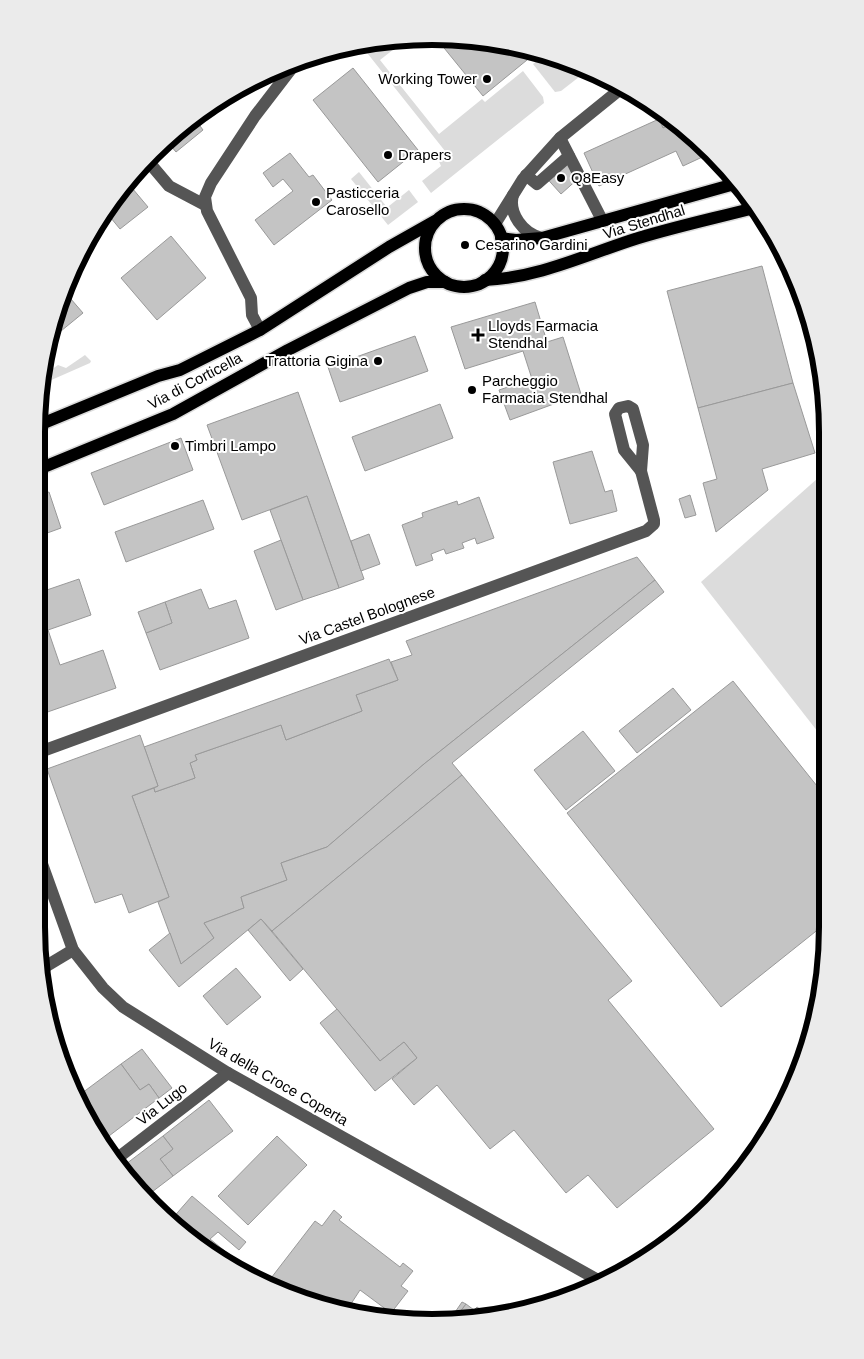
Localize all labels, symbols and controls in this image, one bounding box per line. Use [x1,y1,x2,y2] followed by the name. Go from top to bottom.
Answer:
[378,70,477,87] place label: Working Tower
[481,73,493,85] marker: Working Tower
[398,146,451,163] place label: Drapers
[382,149,394,161] marker: Drapers
[571,169,625,186] place label: Q8Easy
[555,172,567,184] marker: Q8Easy
[326,184,400,218] place label: Pasticceria Carosello
[310,196,322,208] marker: Pasticceria Carosello
[601,201,687,242] street label: Via Stendhal
[475,236,588,253] place label: Cesarino Gardini
[459,239,471,251] marker: Cesarino Gardini
[488,317,599,351] place label: Lloyds Farmacia Stendhal
[472,329,484,341] marker: Lloyds Farmacia Stendhal
[145,348,245,412] street label: Via di Corticella
[265,352,369,369] place label: Trattoria Gigina
[372,355,384,367] marker: Trattoria Gigina
[482,372,608,406] place label: Parcheggio Farmacia Stendhal
[466,384,478,396] marker: Parcheggio Farmacia Stendhal
[185,437,276,454] place label: Timbri Lampo
[169,440,181,452] marker: Timbri Lampo
[297,583,437,648] street label: Via Castel Bolognese
[205,1034,352,1129] street label: Via della Croce Coperta
[133,1079,190,1128] street label: Via Lugo

